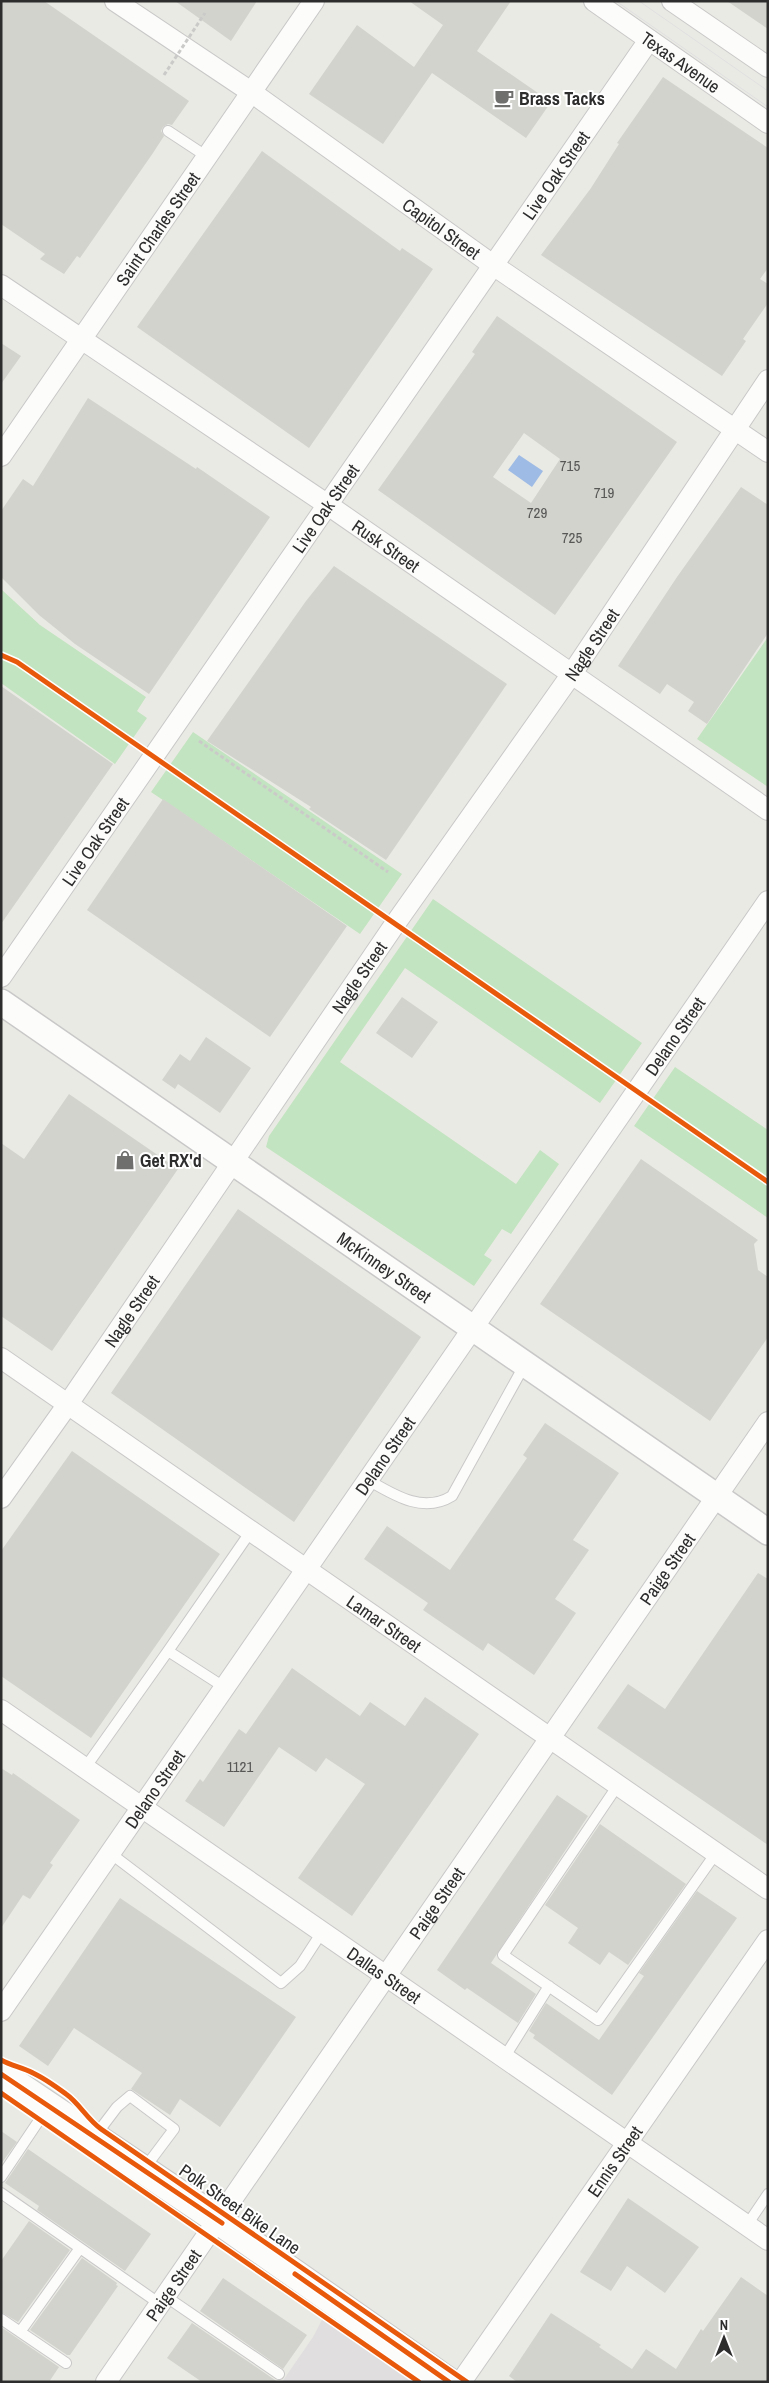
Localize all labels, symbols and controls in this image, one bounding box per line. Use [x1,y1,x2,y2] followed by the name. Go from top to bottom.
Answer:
[636,25,726,98] street label: Texas Avenue
[519,86,605,111] place label: Brass Tacks
[493,87,515,109] cafe icon: Brass Tacks
[516,126,595,224] street label: Live Oak Street
[109,167,205,291] street label: Saint Charles Street
[398,192,486,265] street label: Capitol Street
[560,455,580,476] house number: 715
[286,459,365,558] street label: Live Oak Street
[594,482,614,503] house number: 719
[527,502,547,523] house number: 729
[347,513,425,578] street label: Rusk Street
[562,527,582,548] house number: 725
[558,603,625,685] street label: Nagle Street
[55,792,134,891] street label: Live Oak Street
[325,936,392,1018] street label: Nagle Street
[639,992,711,1080] street label: Delano Street
[140,1148,202,1173] place label: Get RX'd
[114,1149,136,1171] shop icon: Get RX'd
[332,1226,436,1308] street label: McKinney Street
[98,1270,165,1352] street label: Nagle Street
[349,1411,421,1500] street label: Delano Street
[633,1528,700,1610] street label: Paige Street
[342,1589,426,1658] street label: Lamar Street
[119,1745,190,1833] street label: Delano Street
[227,1756,253,1777] house number: 1121
[403,1862,470,1944] street label: Paige Street
[342,1941,426,2009] street label: Dallas Street
[581,2121,648,2202] street label: Ennis Street
[174,2158,306,2260] street label: Polk Street Bike Lane
[139,2244,207,2326] street label: Paige Street
[699,2313,749,2363] north arrow
[720,2316,728,2334] text: N

